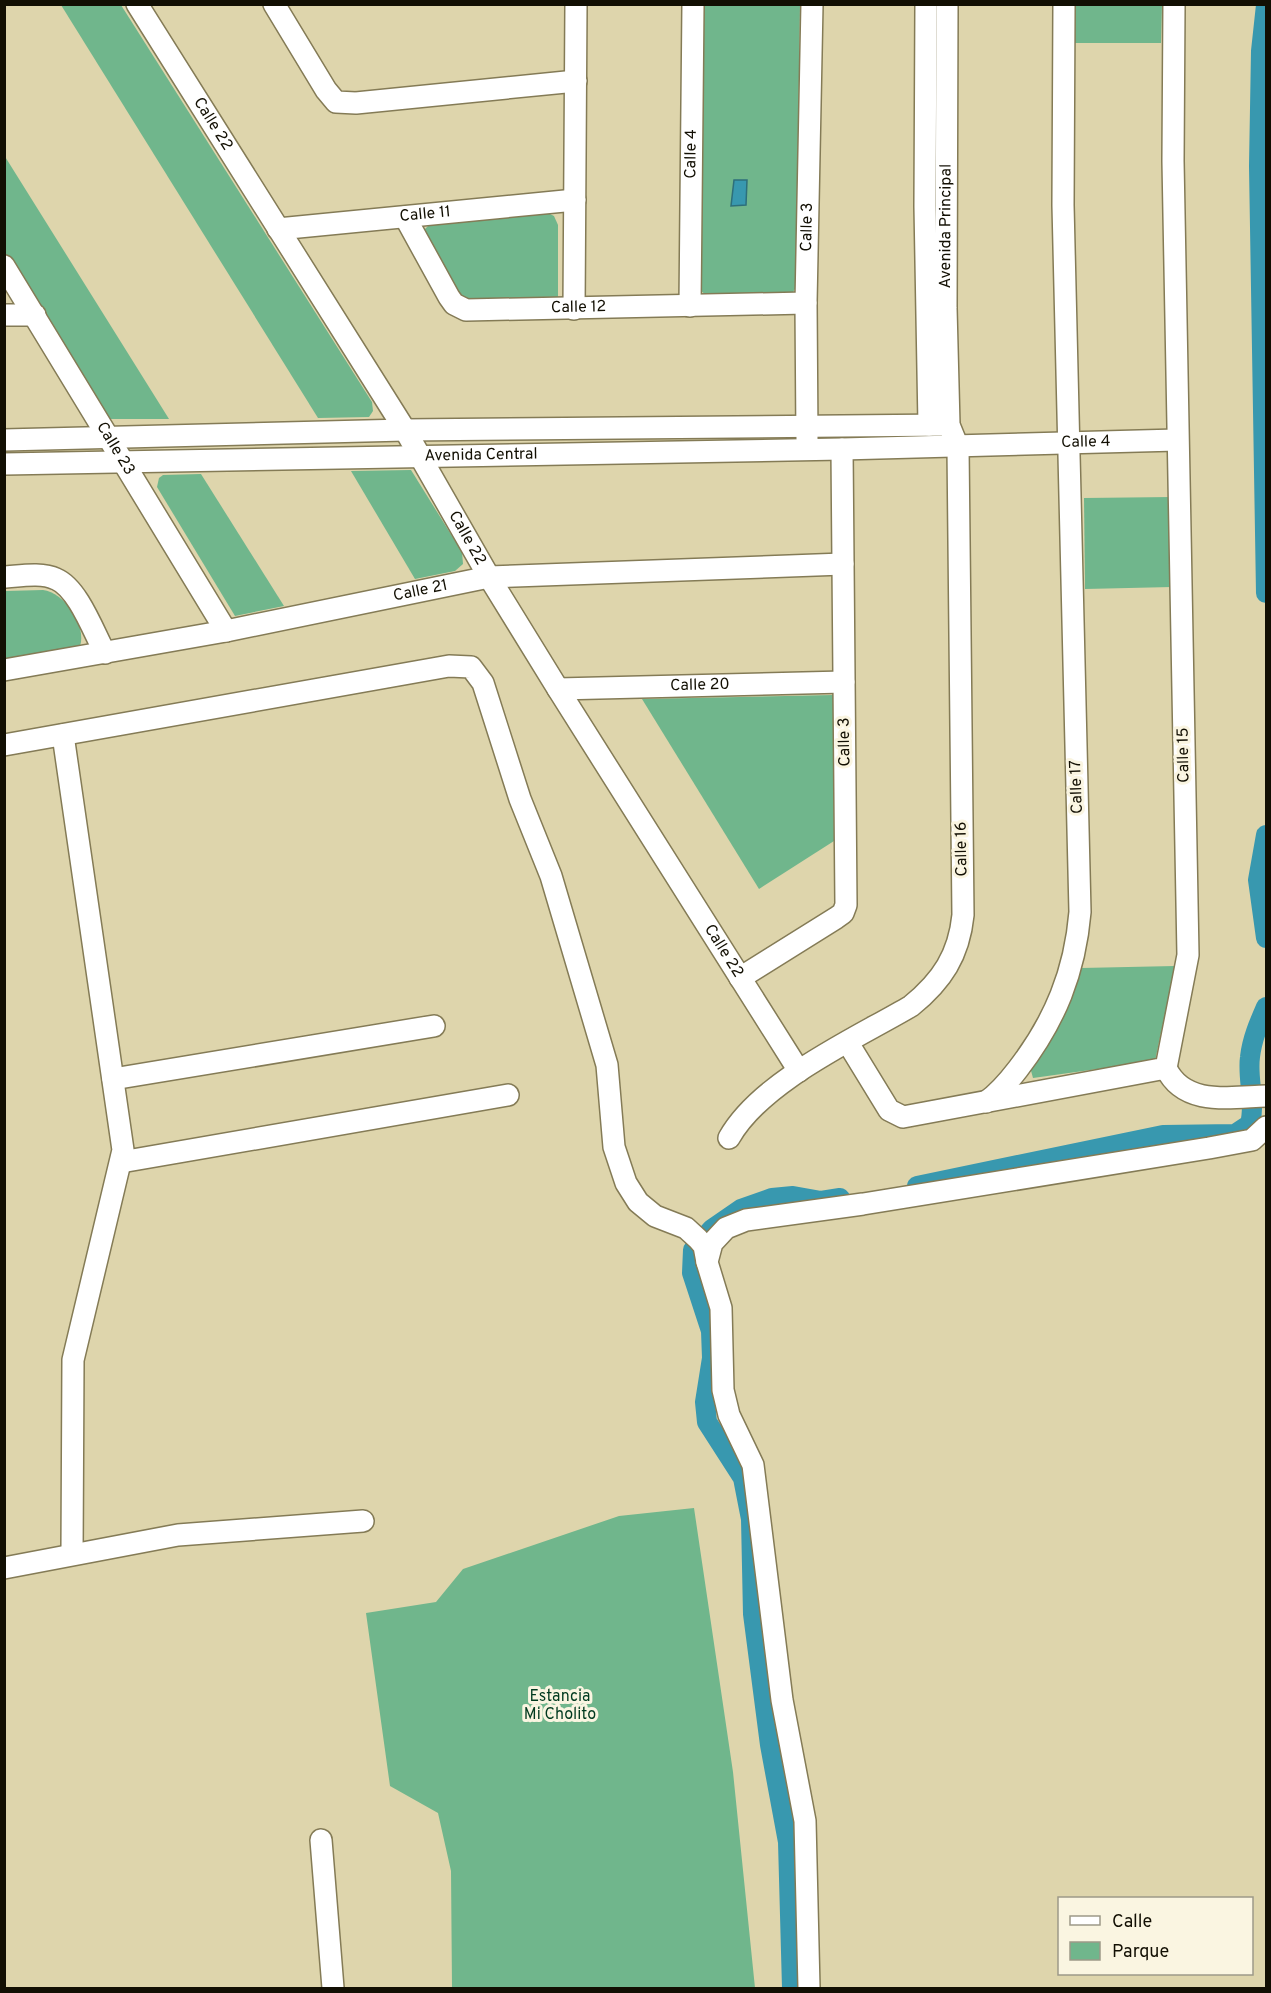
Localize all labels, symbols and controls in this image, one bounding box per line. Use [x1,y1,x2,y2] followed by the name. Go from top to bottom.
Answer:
[188,94,237,155] street label: Calle 22
[681,129,702,179] street label: Calle 4
[936,164,956,289] street label: Avenida Principal
[399,202,452,227] street label: Calle 11
[797,202,818,252] street label: Calle 3
[551,297,607,318] street label: Calle 12
[91,418,139,479] street label: Calle 23
[1061,432,1111,453] street label: Calle 4
[424,444,538,466] street label: Avenida Central
[444,508,490,569] street label: Calle 22
[391,576,450,606] street label: Calle 21
[670,675,730,696] street label: Calle 20
[835,717,855,767] street label: Calle 3
[1174,727,1194,783] street label: Calle 15
[1066,760,1088,814] street label: Calle 17
[952,821,972,877] street label: Calle 16
[699,921,748,981] street label: Calle 22
[524,1687,596,1725] park label: Estancia Mi Cholito
[1058,1897,1253,1975] legend
[1112,1911,1152,1934] text: Calle
[1112,1941,1169,1964] text: Parque

